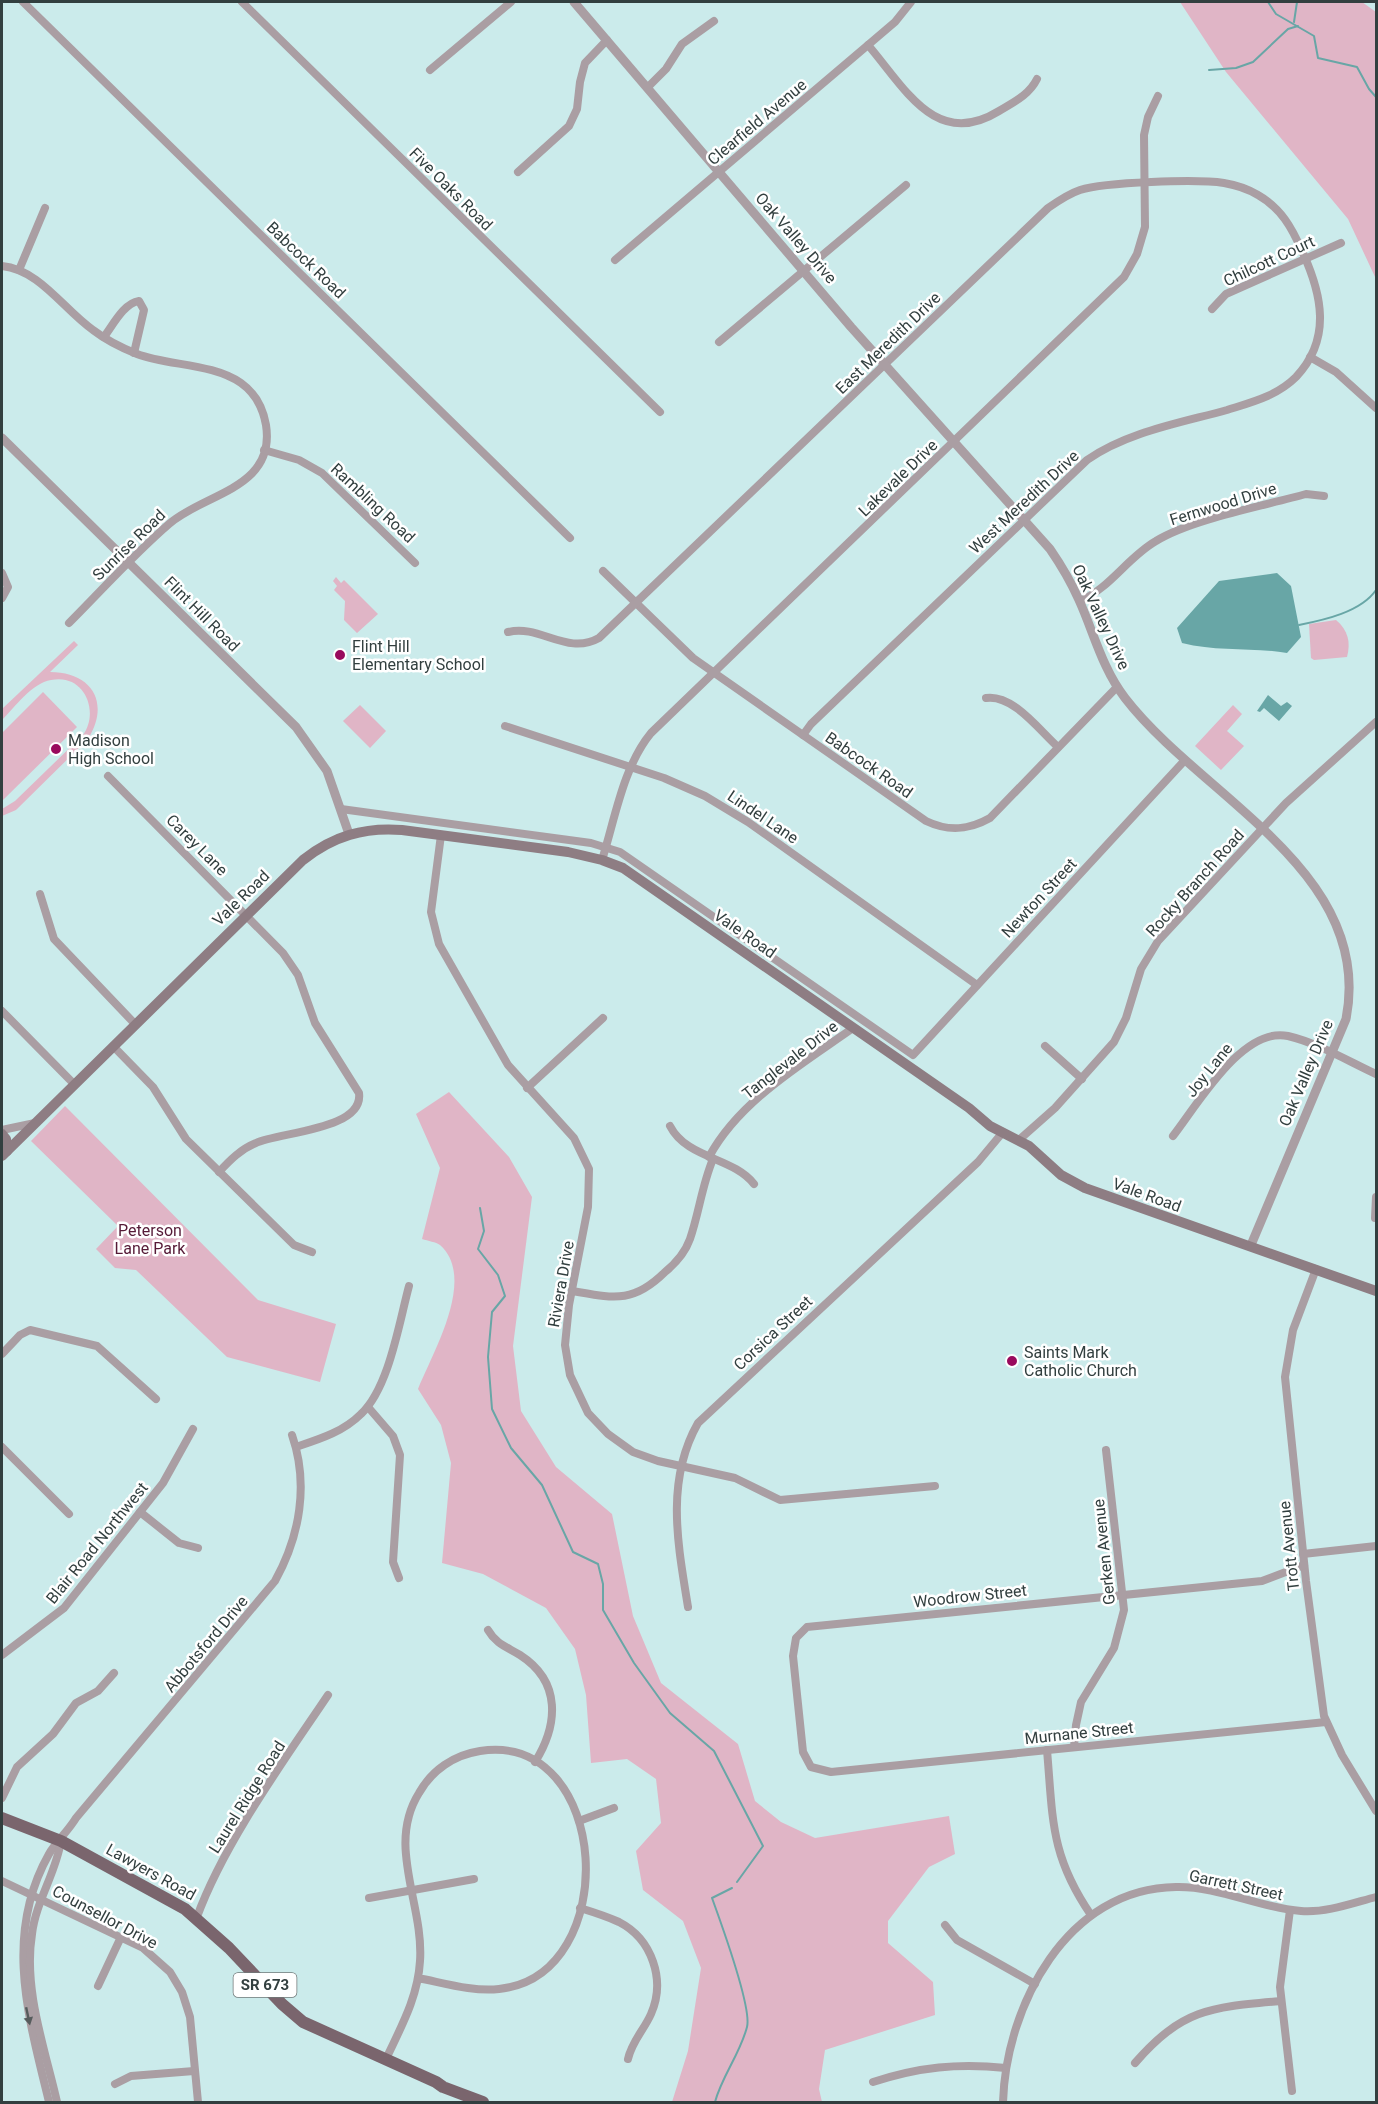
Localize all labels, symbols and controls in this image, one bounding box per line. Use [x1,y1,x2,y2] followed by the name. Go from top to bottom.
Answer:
[704,75,810,169] street label: Clearfield Avenue
[406,144,496,234] street label: Five Oaks Road
[751,189,841,287] street label: Oak Valley Drive
[263,218,349,302] street label: Babcock Road
[1220,232,1318,290] street label: Chilcott Court
[832,288,944,398] street label: East Meredith Drive
[855,436,941,520] street label: Lakevale Drive
[965,446,1083,558] street label: West Meredith Drive
[327,459,419,547] street label: Rambling Road
[1167,479,1279,529] street label: Fernwood Drive
[89,506,169,584] street label: Sunrise Road
[1068,561,1134,673] street label: Oak Valley Drive
[160,572,244,656] street label: Flint Hill Road
[352,637,485,674] place label: Flint Hill Elementary School
[333,648,347,662] marker: Flint Hill Elementary School
[822,728,916,802] street label: Babcock Road
[68,731,154,768] place label: Madison High School
[49,742,63,756] marker: Madison High School
[724,786,802,848] street label: Lindel Lane
[162,810,232,880] street label: Carey Lane
[1142,826,1248,940] street label: Rocky Branch Road
[998,855,1080,941] street label: Newton Street
[209,866,273,930] street label: Vale Road
[710,906,780,962] street label: Vale Road
[738,1017,842,1103] street label: Tanglevale Drive
[1275,1017,1337,1129] street label: Oak Valley Drive
[1181,1039,1237,1101] street label: Joy Lane
[1110,1174,1184,1216] street label: Vale Road
[115,1221,186,1258] park label: Peterson Lane Park
[544,1239,578,1329] street label: Riviera Drive
[730,1292,816,1374] street label: Corsica Street
[1024,1343,1137,1380] place label: Saints Mark Catholic Church
[1005,1354,1019,1368] marker: Saints Mark Catholic Church
[42,1478,152,1608] street label: Blair Road Northwest
[1089,1498,1119,1606] street label: Gerken Avenue
[1275,1500,1303,1592] street label: Trott Avenue
[912,1581,1028,1611] street label: Woodrow Street
[160,1592,252,1696] street label: Abbotsford Drive
[1024,1718,1134,1748] street label: Murnane Street
[205,1737,289,1857] street label: Laurel Ridge Road
[103,1840,199,1904] street label: Lawyers Road
[1187,1866,1285,1904] street label: Garrett Street
[49,1881,161,1953] street label: Counsellor Drive
[234,1973,296,1997] road number: SR 673
[24,2006,34,2025] one-way arrow

